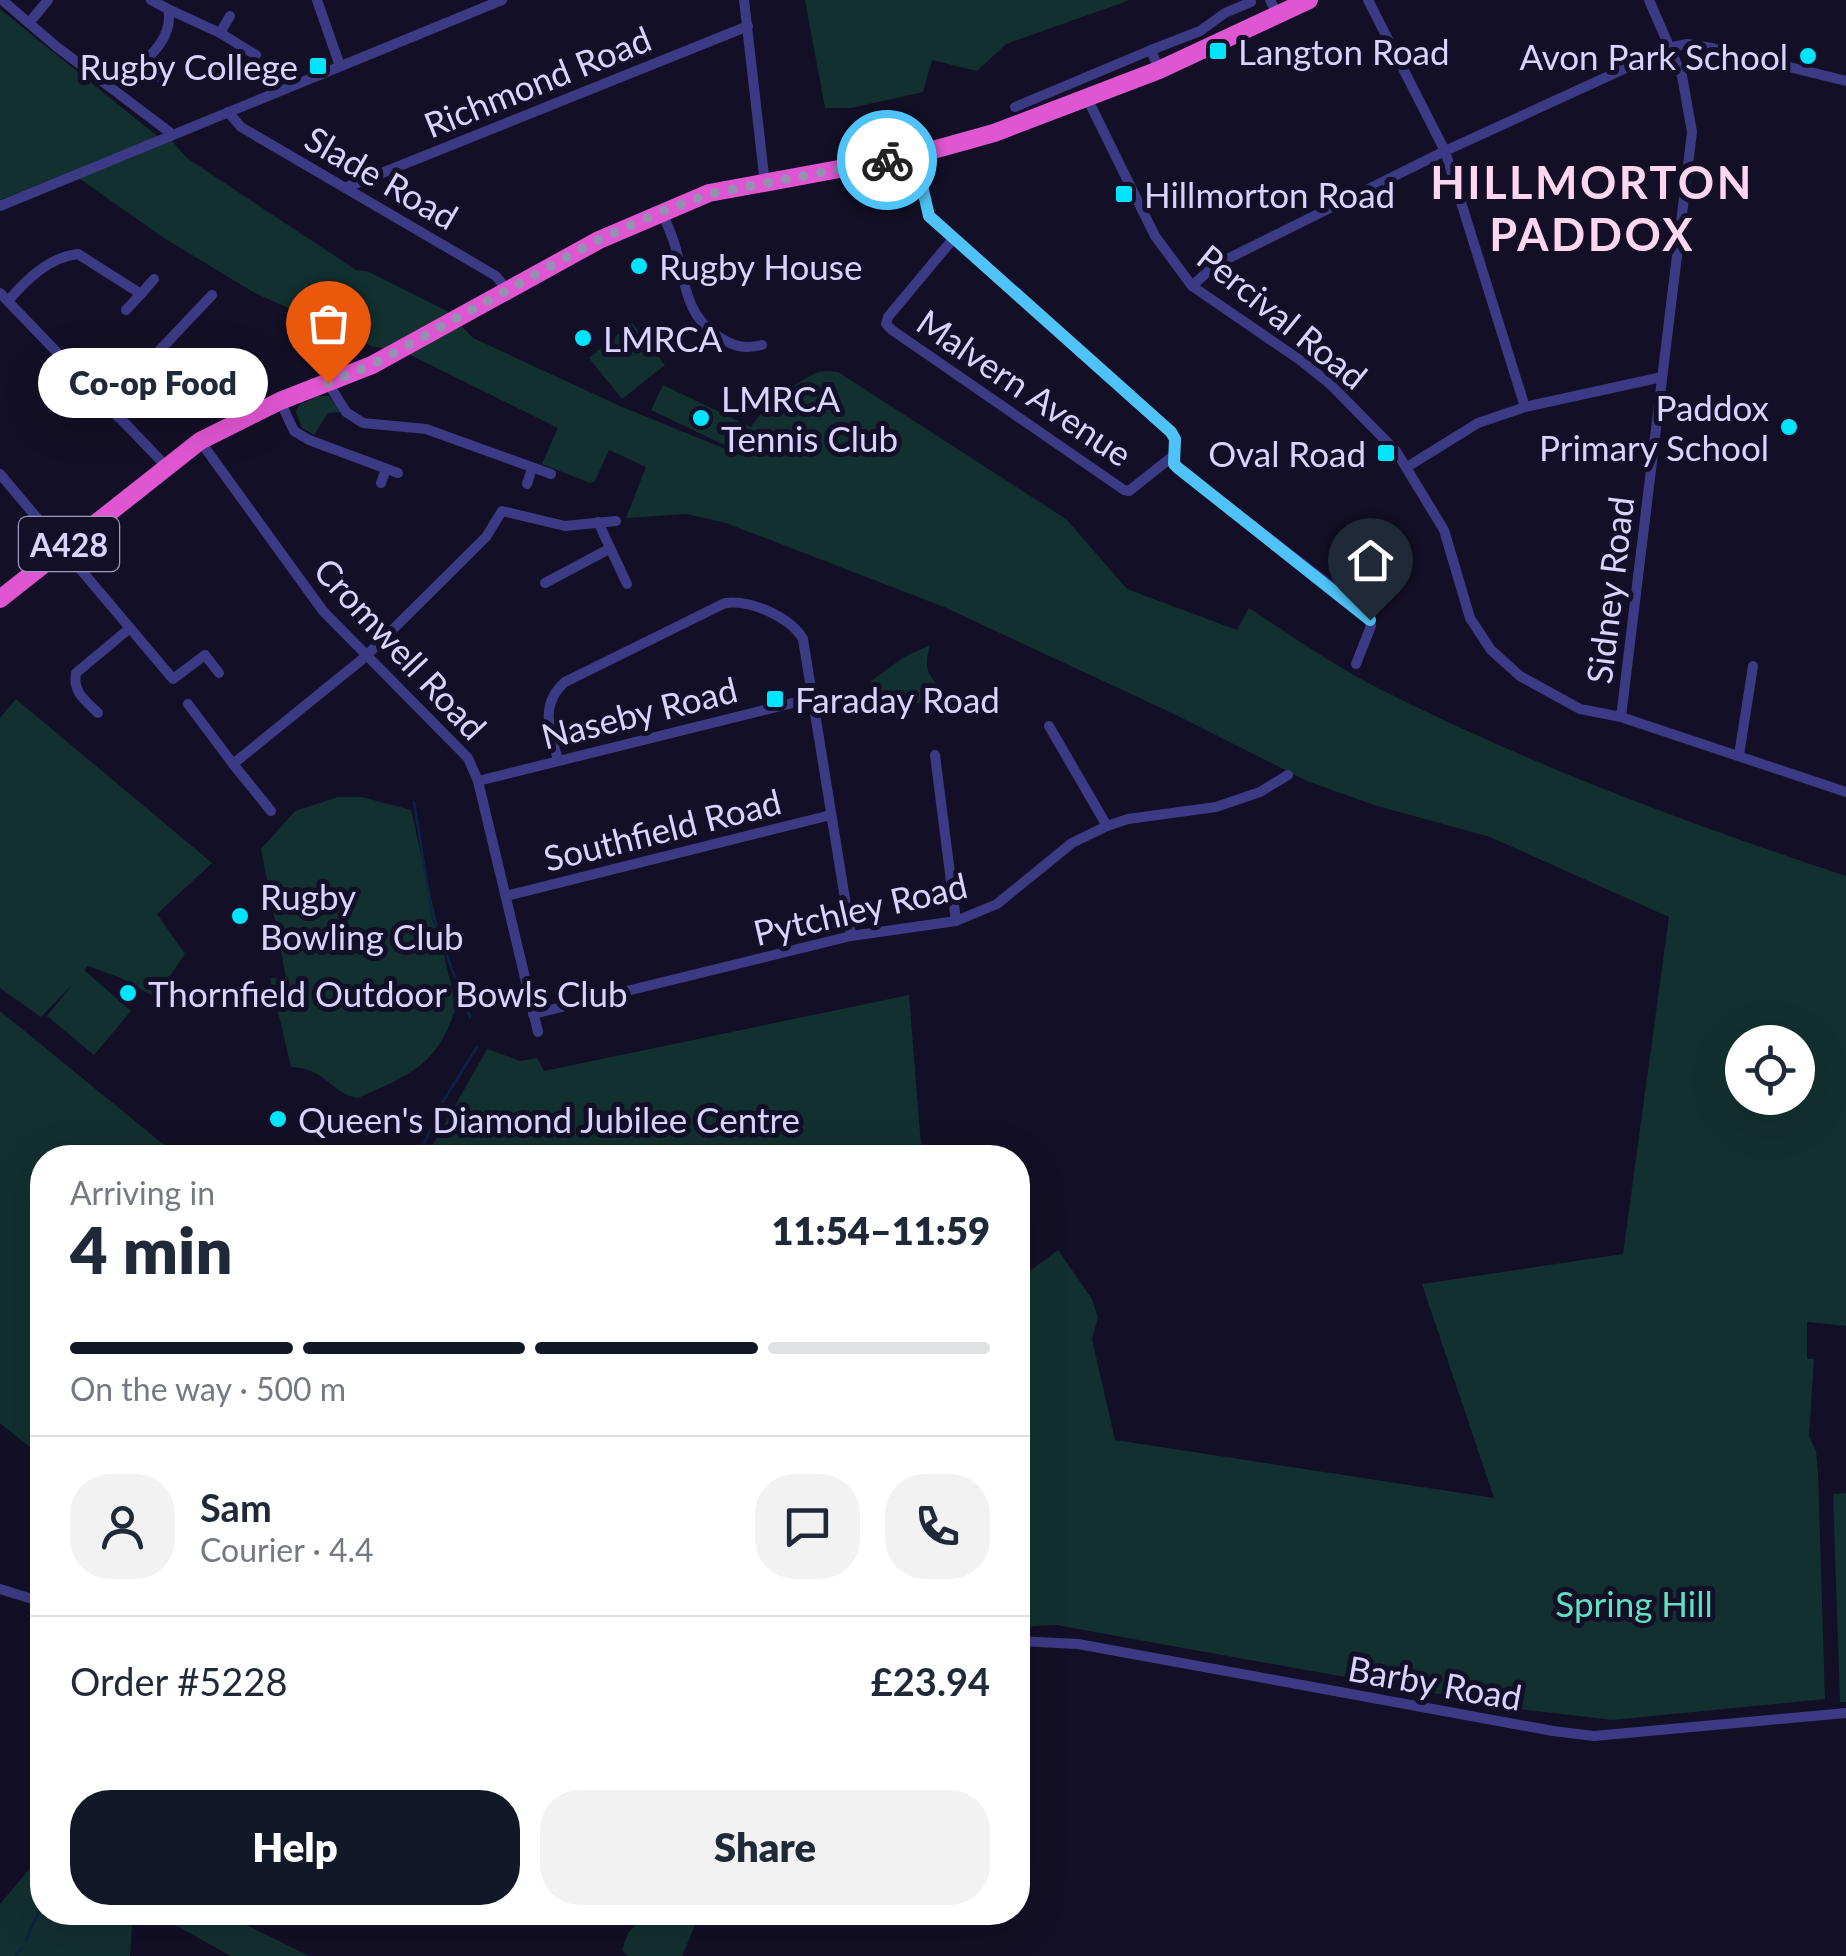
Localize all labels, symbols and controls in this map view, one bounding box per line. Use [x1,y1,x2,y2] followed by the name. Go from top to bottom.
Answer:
[418,16,656,146] street label: Richmond Road
[1238,30,1450,72] place label: Langton Road
[1519,35,1788,77] place label: Avon Park School
[1207,40,1229,62] marker: Langton Road
[80,45,298,87] place label: Rugby College
[1797,45,1819,67] marker: Avon Park School
[307,55,329,77] marker: Rugby College
[837,110,937,210] courier
[298,117,466,237] street label: Slade Road
[860,133,915,188] icon: bike
[1430,155,1754,261] district label: HILLMORTON PADDOX
[1144,173,1395,215] place label: Hillmorton Road
[1113,183,1135,205] marker: Hillmorton Road
[1190,235,1376,397] street label: Percival Road
[659,245,862,287] place label: Rugby House
[628,255,650,277] marker: Rugby House
[286,281,371,384] pin
[301,296,356,351] icon: bag
[910,300,1140,474] street label: Malvern Avenue
[603,317,723,359] place label: LMRCA
[572,327,594,349] marker: LMRCA
[38,348,268,418] callout: Co-op Food
[69,363,237,402] text: Co-op Food
[721,377,898,459] place label: LMRCA Tennis Club
[1539,386,1770,468] place label: Paddox Primary School
[690,407,712,429] marker: LMRCA Tennis Club
[1778,416,1800,438] marker: Paddox Primary School
[1208,432,1366,474] place label: Oval Road
[1375,442,1397,464] marker: Oval Road
[1577,494,1641,686] street label: Sidney Road
[19,517,119,571] road number: A428
[1328,518,1413,621] pin
[1343,533,1398,588] icon: home
[306,549,496,747] street label: Cromwell Road
[537,667,741,757] street label: Naseby Road
[795,678,1000,720] place label: Faraday Road
[764,688,786,710] marker: Faraday Road
[539,779,785,879] street label: Southfield Road
[749,863,971,953] street label: Pytchley Road
[260,875,464,957] place label: Rugby Bowling Club
[229,905,251,927] marker: Rugby Bowling Club
[148,972,628,1014] place label: Thornfield Outdoor Bowls Club
[117,982,139,1004] marker: Thornfield Outdoor Bowls Club
[1725,1025,1815,1115] map controls
[1725,1025,1815,1115] button: locate
[298,1098,800,1140] place label: Queen's Diamond Jubilee Centre
[267,1108,289,1130] marker: Queen's Diamond Jubilee Centre
[70,1173,215,1212] text: Arriving in
[771,1207,990,1253] text: 11:54–11:59
[70,1210,232,1288] text: 4 min
[70,1369,346,1408] text: On the way · 500 m
[70,1474,175,1579] button: person
[755,1474,860,1579] button: chat
[885,1474,990,1579] button: phone
[200,1484,272,1530] text: Sam
[200,1530,374,1569] text: Courier · 4.4
[1555,1582,1713,1624] park label: Spring Hill
[1345,1646,1525,1718] street label: Barby Road
[70,1658,287,1704] text: Order #5228
[871,1658,990,1704] text: £23.94
[70,1790,520,1905] button: Help
[540,1790,990,1905] button: Share

